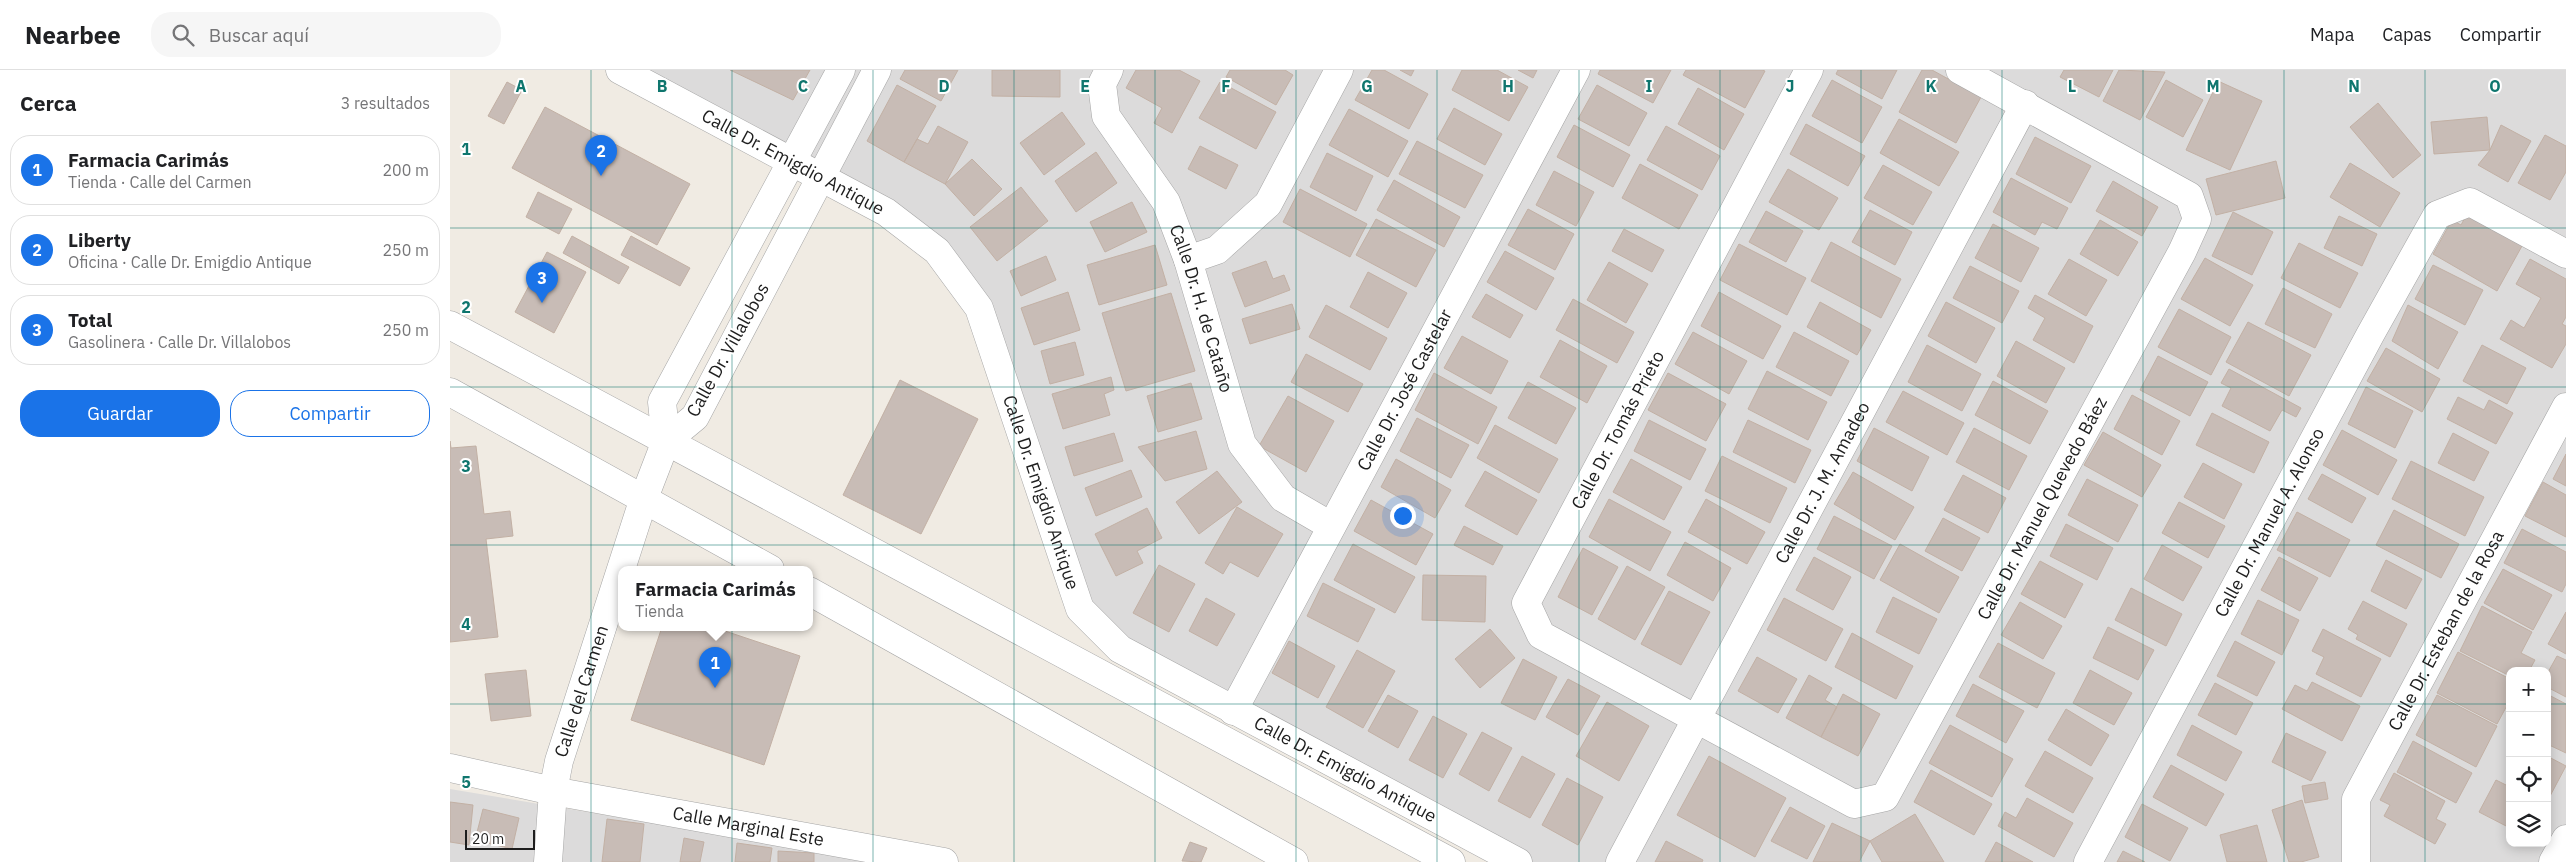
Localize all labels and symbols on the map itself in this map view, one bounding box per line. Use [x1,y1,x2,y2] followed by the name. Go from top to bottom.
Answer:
[516,76,527,96] text: A
[657,76,668,96] text: B
[798,76,808,96] text: C
[938,76,950,96] text: D
[1080,76,1090,96] text: E
[1221,76,1231,96] text: F
[1361,76,1373,96] text: G
[1502,76,1514,96] text: H
[1646,76,1653,96] text: I
[1786,76,1794,96] text: J
[1925,76,1937,96] text: K
[2068,76,2076,96] text: L
[2206,76,2220,96] text: M
[2348,76,2360,96] text: N
[2489,76,2501,96] text: O
[698,104,888,220] street label: Calle Dr. Emigdio Antique
[585,135,617,176] pin: 2
[461,139,471,159] text: 1
[1165,221,1238,395] street label: Calle Dr. H. de Cataño
[526,262,558,303] pin: 3
[681,279,774,421] street label: Calle Dr. Villalobos
[461,297,471,317] text: 2
[1352,305,1457,475] street label: Calle Dr. José Castelar
[1566,346,1669,513] street label: Calle Dr. Tomás Prieto
[998,392,1085,593] street label: Calle Dr. Emigdio Antique
[1972,393,2112,624] street label: Calle Dr. Manuel Quevedo Báez
[1770,398,1875,567] street label: Calle Dr. J. M. Amadeo
[2209,424,2329,621] street label: Calle Dr. Manuel A. Alonso
[461,456,471,476] text: 3
[1390,503,1416,529] your location
[2383,526,2509,735] street label: Calle Dr. Esteban de la Rosa
[461,614,471,634] text: 4
[549,622,613,760] street label: Calle del Carmen
[699,647,731,688] pin: 1
[1250,711,1441,827] street label: Calle Dr. Emigdio Antique
[461,772,471,792] text: 5
[671,801,826,851] street label: Calle Marginal Este
[465,827,535,850] scale bar

